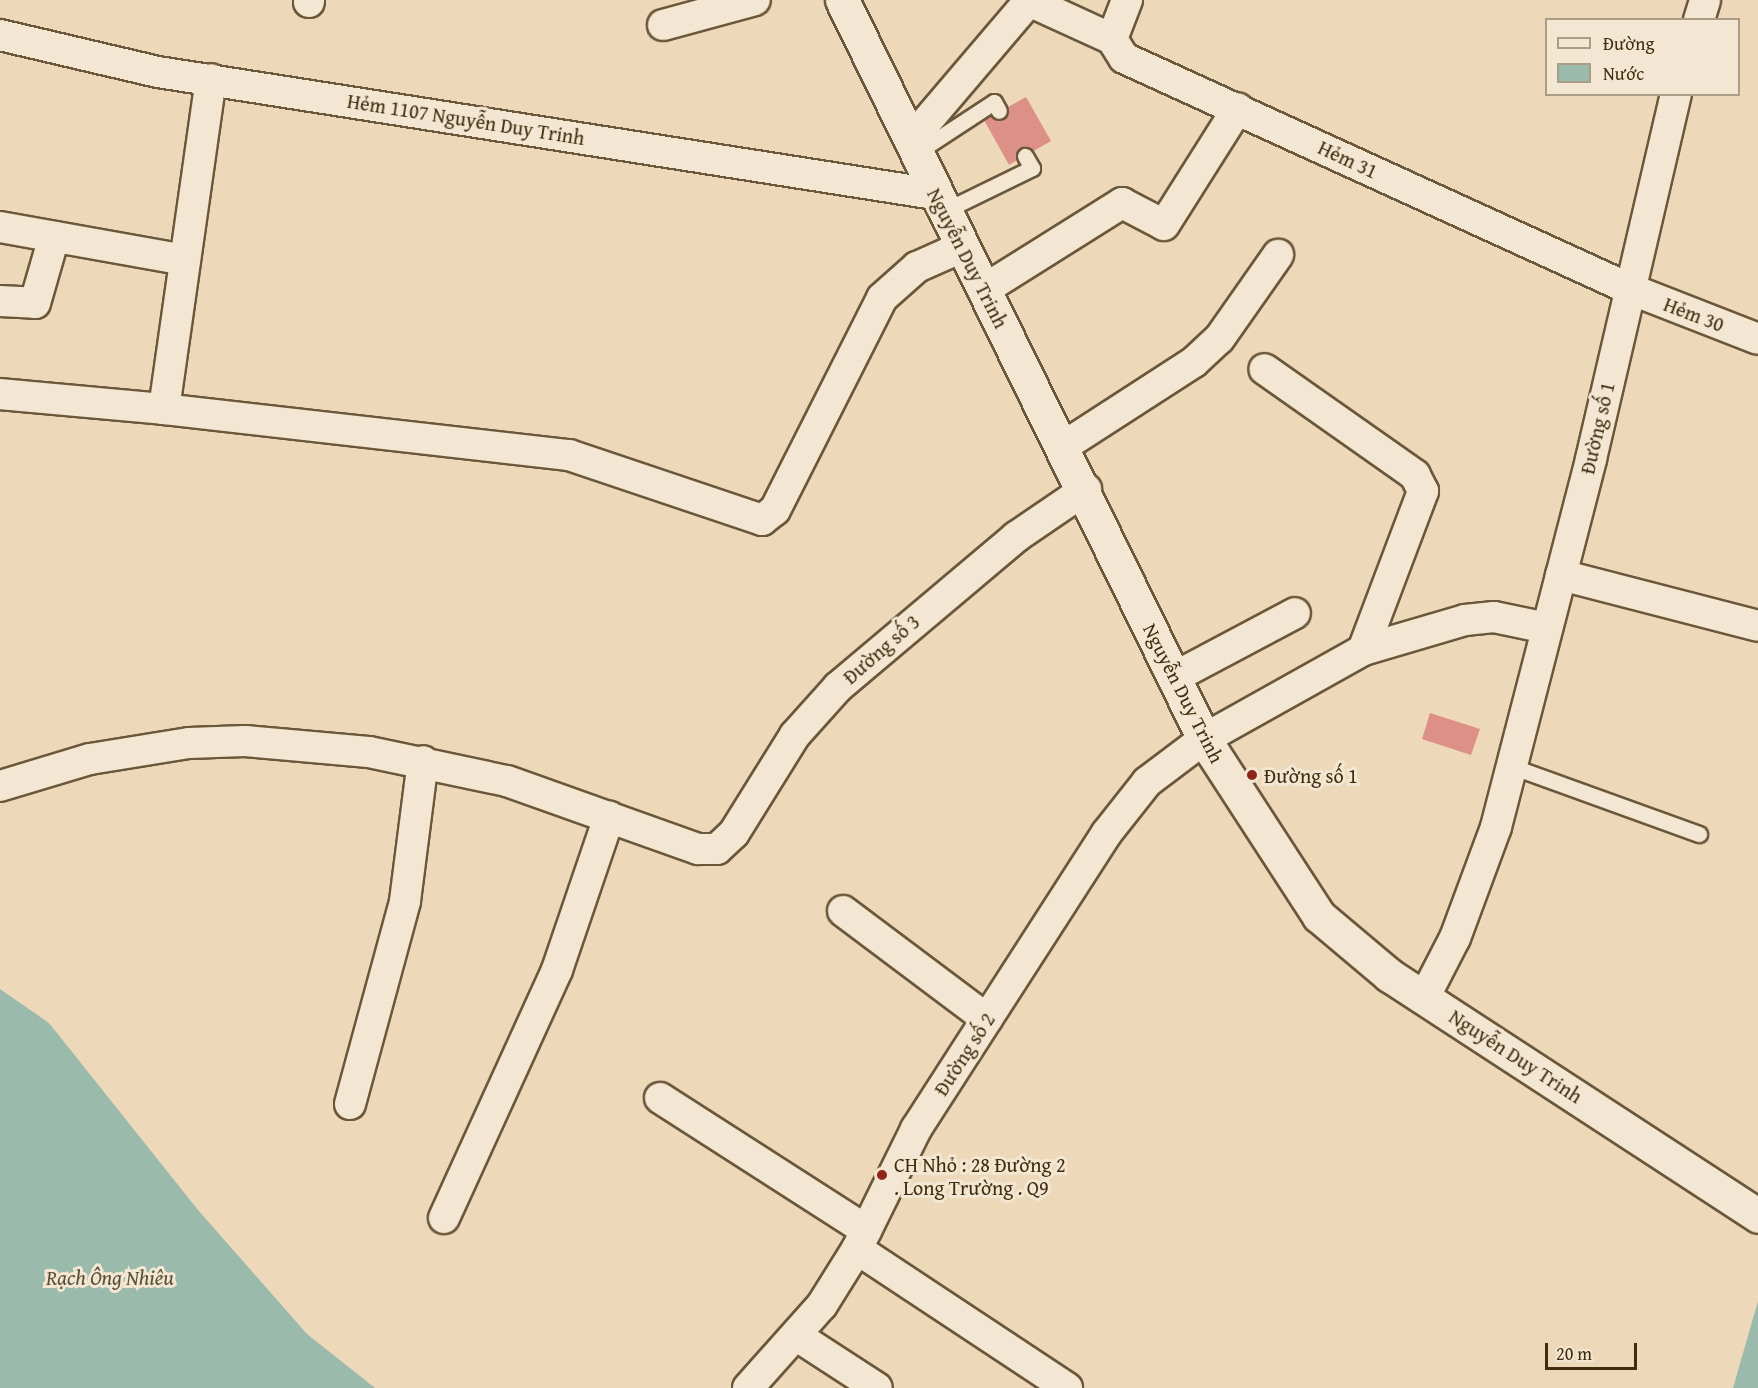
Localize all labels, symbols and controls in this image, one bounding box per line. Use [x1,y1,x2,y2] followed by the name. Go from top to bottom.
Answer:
[1545,18,1740,96] legend
[1603,30,1654,57] text: Đường
[1603,60,1644,87] text: Nước
[346,88,586,150] street label: Hẻm 1107 Nguyễn Duy Trinh
[1315,135,1381,183] street label: Hẻm 31
[922,184,1014,332] street label: Nguyễn Duy Trinh
[1660,292,1728,336] street label: Hẻm 30
[1575,380,1619,476] street label: Đường số 1
[838,609,924,689] street label: Đường số 3
[1138,619,1230,767] street label: Nguyễn Duy Trinh
[1264,763,1358,787] place label: Đường số 1
[1245,768,1259,782] marker: Đường số 1
[1445,1004,1587,1108] street label: Nguyễn Duy Trinh
[928,1008,1000,1100] street label: Đường số 2
[894,1152,1066,1199] place label: CH Nhỏ : 28 Đường 2 . Long Trường . Q9
[875,1168,889,1182] marker: CH Nhỏ : 28 Đường 2 . Long Trường . Q9
[46,1265,174,1291] water label: Rạch Ông Nhiêu
[1548,1331,1640,1369] scale bar
[1556,1340,1592,1367] text: 20 m

